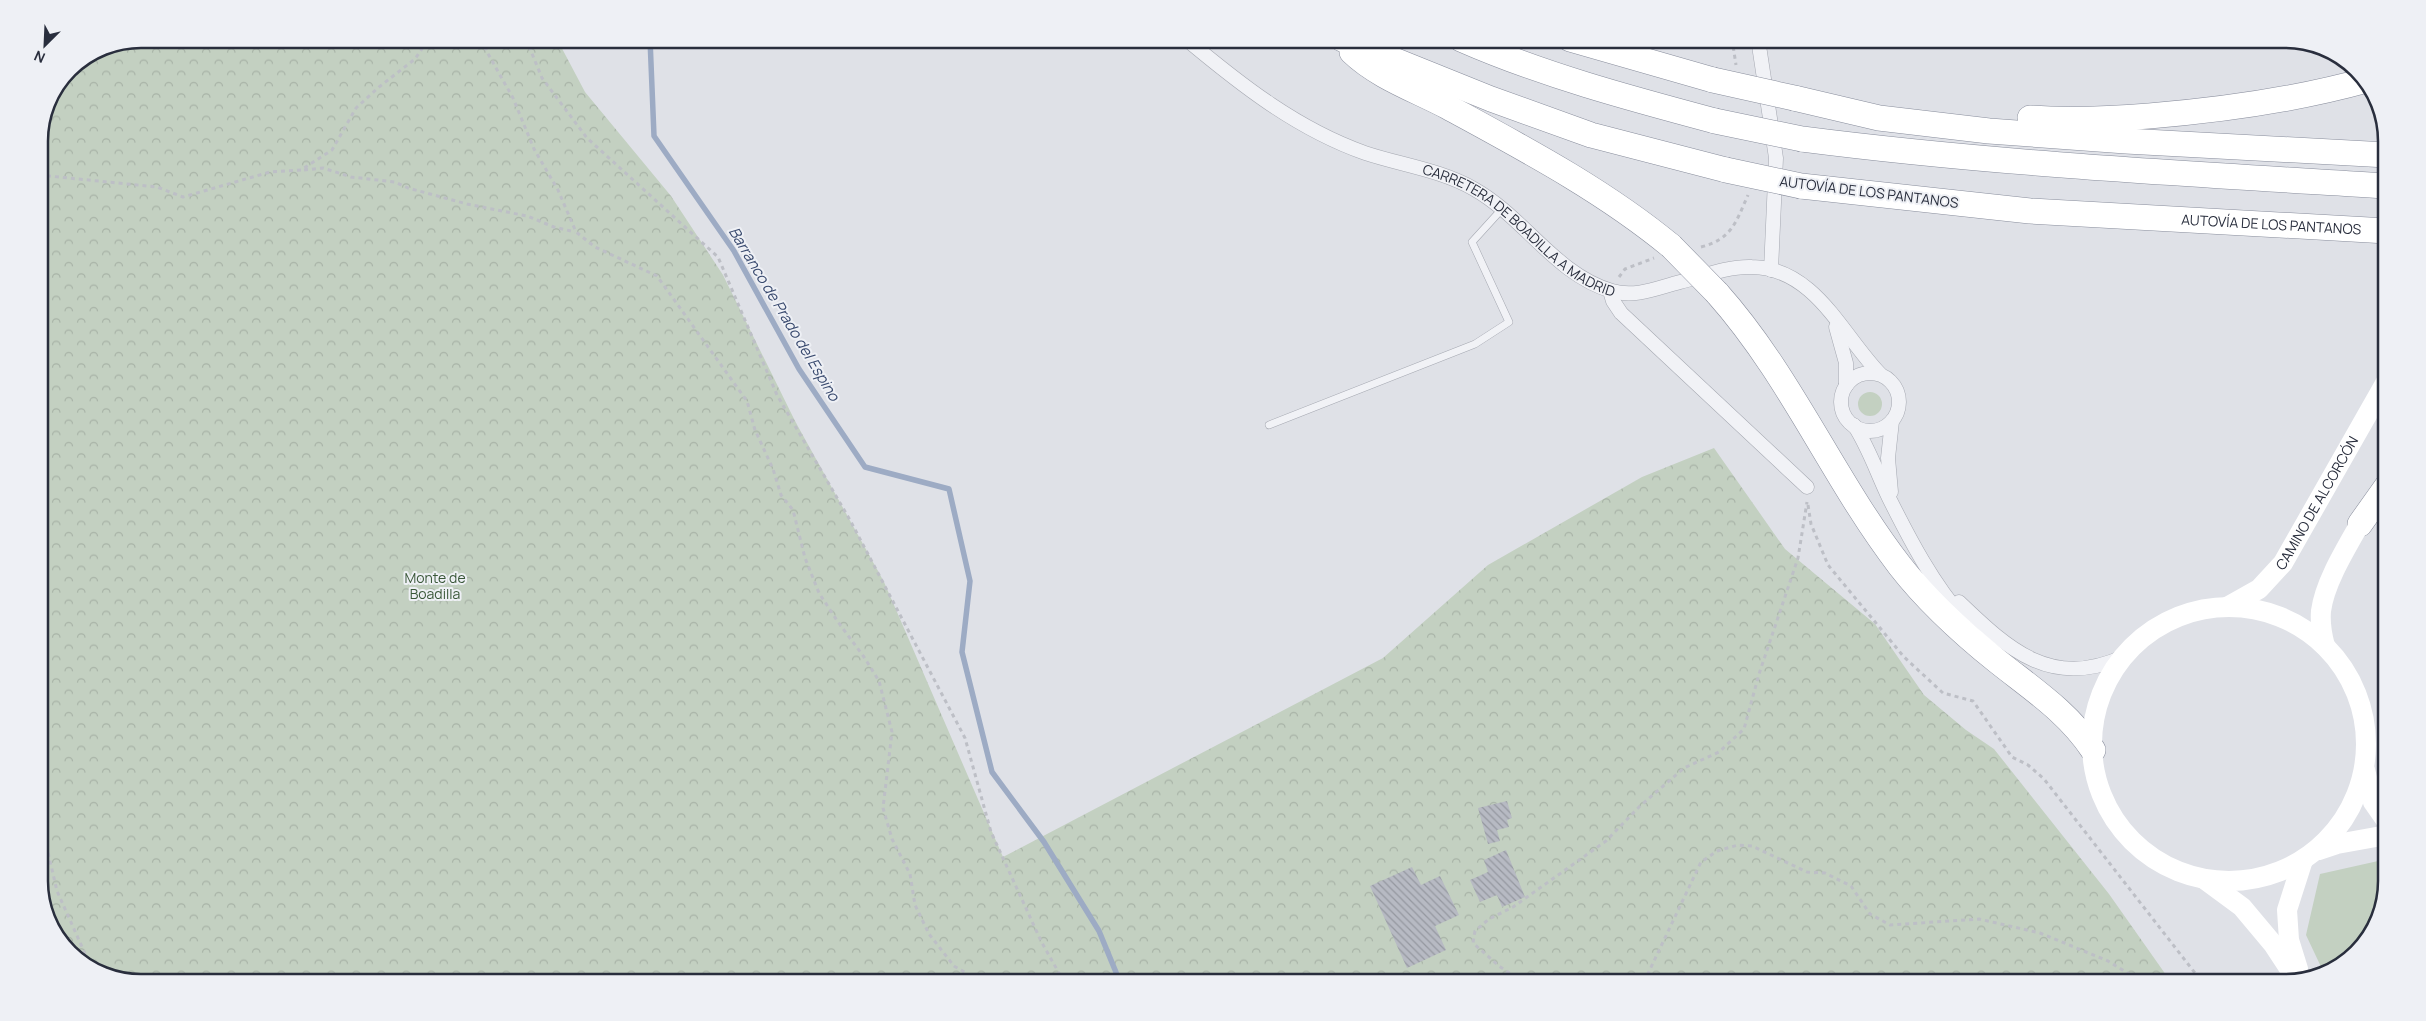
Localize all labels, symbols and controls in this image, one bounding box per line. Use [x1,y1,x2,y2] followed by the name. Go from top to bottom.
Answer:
[20,20,70,70] north arrow
[31,47,48,68] text: N
[1421,159,1618,300] street label: CARRETERA DE BOADILLA A MADRID
[1779,171,1960,212] street label: AUTOVÍA DE LOS PANTANOS
[2181,209,2362,239] street label: AUTOVÍA DE LOS PANTANOS
[724,223,845,406] water label: Barranco de Prado del Espino
[2271,432,2362,574] street label: CAMINO DE ALCORCÓN
[404,568,466,603] park label: Monte de Boadilla

